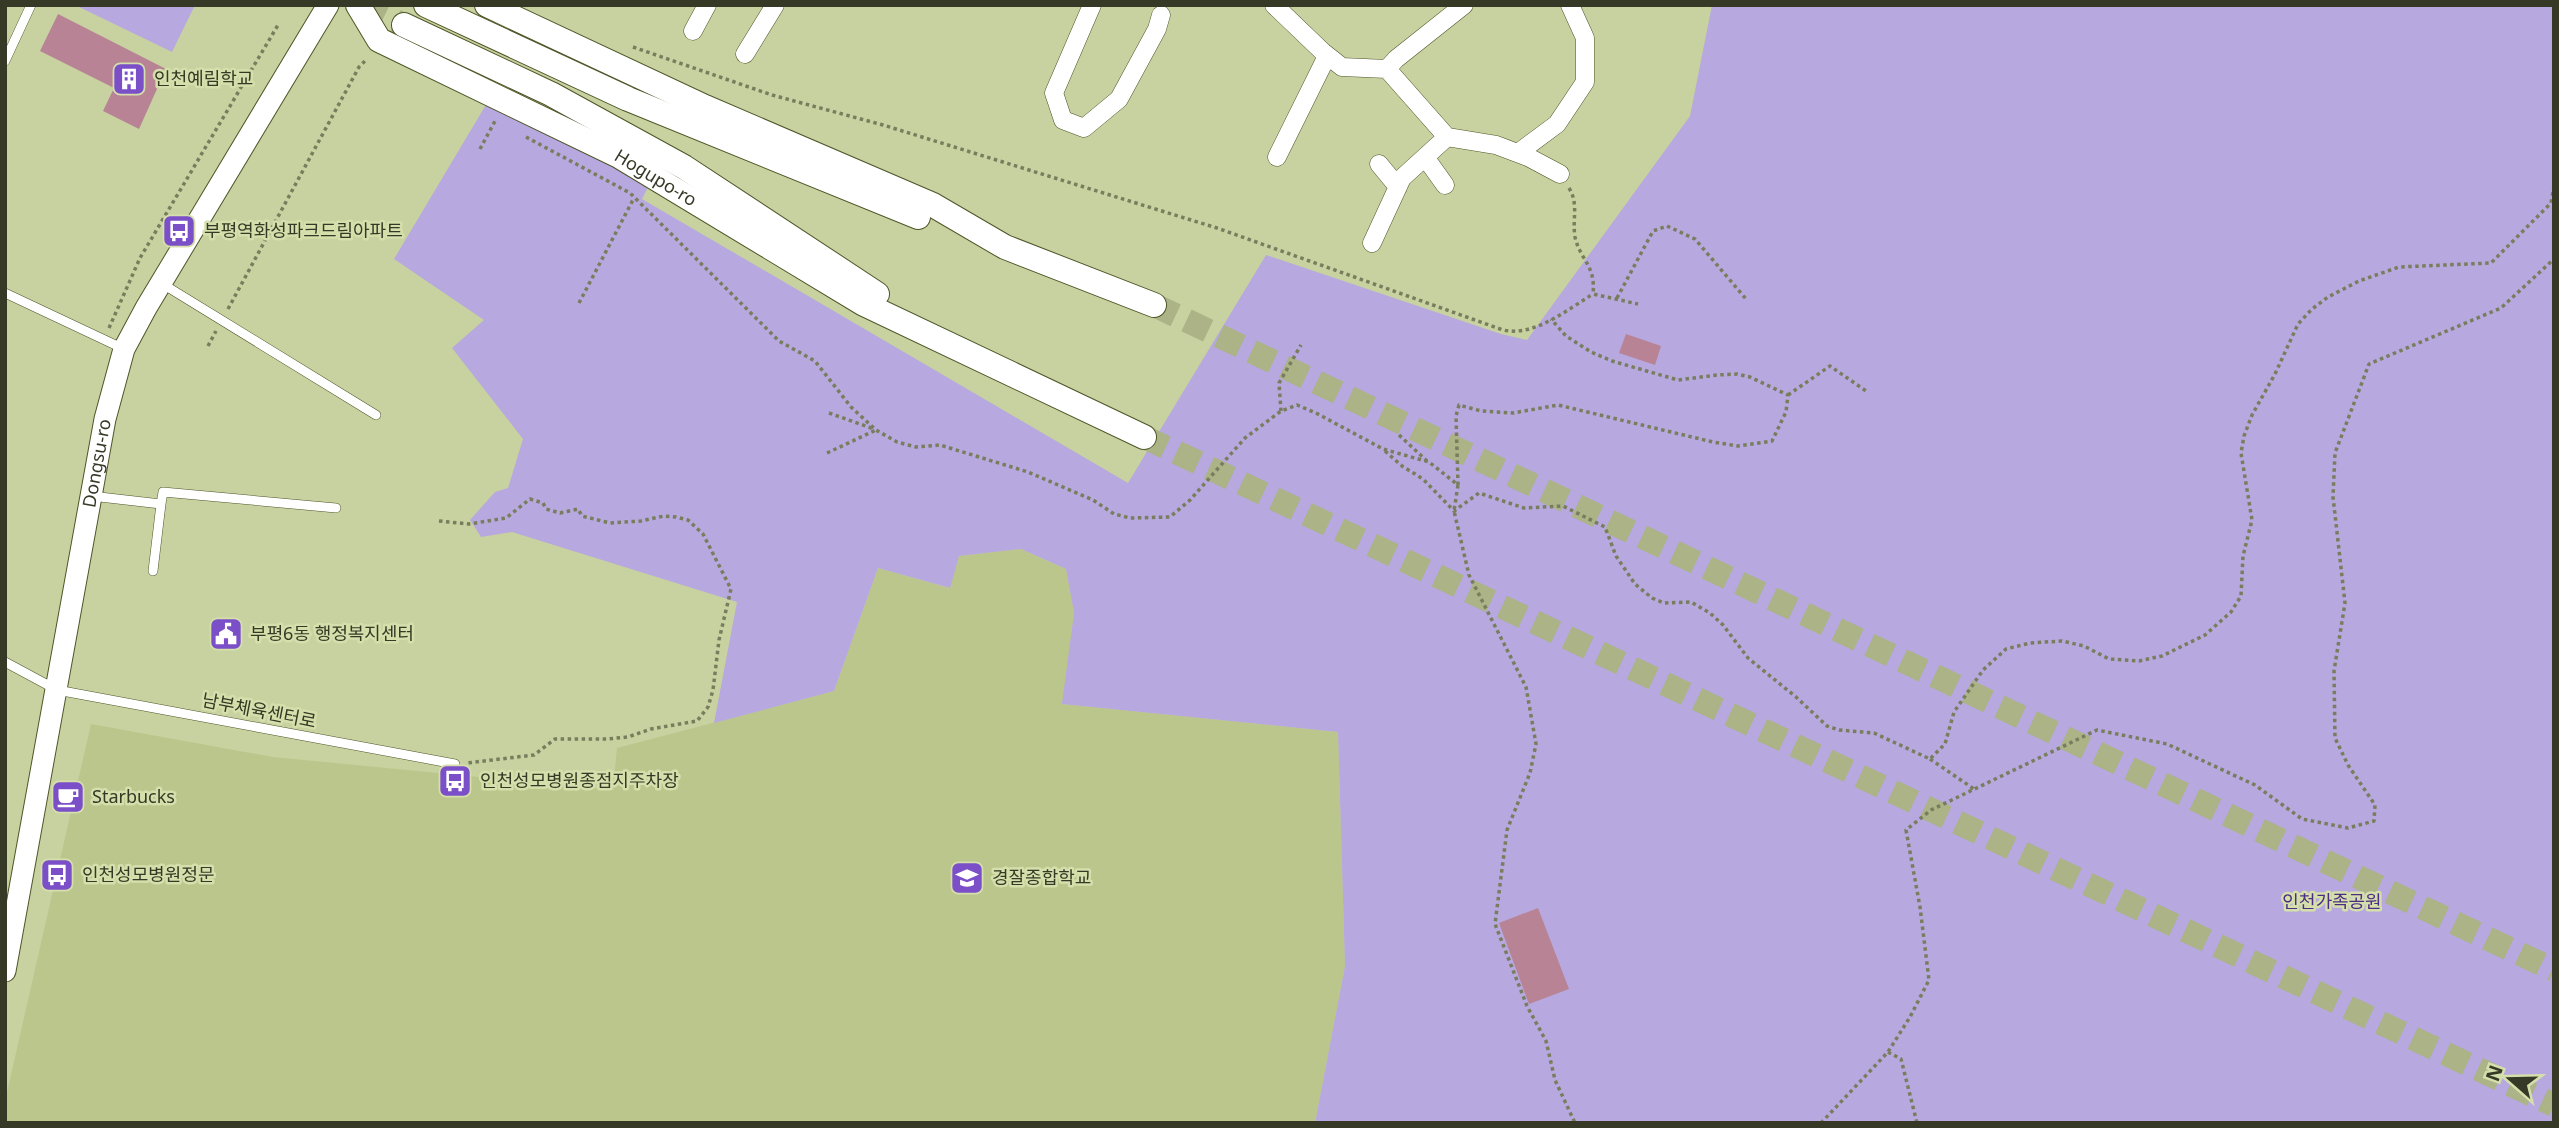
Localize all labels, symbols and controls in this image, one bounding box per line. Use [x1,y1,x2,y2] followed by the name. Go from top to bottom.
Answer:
[110,60,148,98] building icon: 인천예림학교
[154,66,253,90] place label: 인천예림학교
[610,143,702,211] street label: Hogupo-ro
[160,212,198,250] bus stop icon: 부평역화성파크드림아파트
[204,218,403,242] place label: 부평역화성파크드림아파트
[76,417,116,509] street label: Dongsu-ro
[207,615,245,653] public building icon: 부평6동 행정복지센터
[250,621,414,645] place label: 부평6동 행정복지센터
[200,687,318,733] street label: 남부체육센터로
[436,762,474,800] bus stop icon: 인천성모병원종점지주차장
[480,768,679,792] place label: 인천성모병원종점지주차장
[49,778,87,816] cafe icon: Starbucks
[92,784,175,808] place label: Starbucks
[38,856,76,894] bus stop icon: 인천성모병원정문
[948,859,986,897] school or university icon: 경잘종합학교
[82,862,214,886] place label: 인천성모병원정문
[992,865,1091,889] place label: 경잘종합학교
[2282,889,2382,913] park label: 인천가족공원
[2475,1044,2545,1114] north arrow
[2479,1061,2509,1085] text: N

